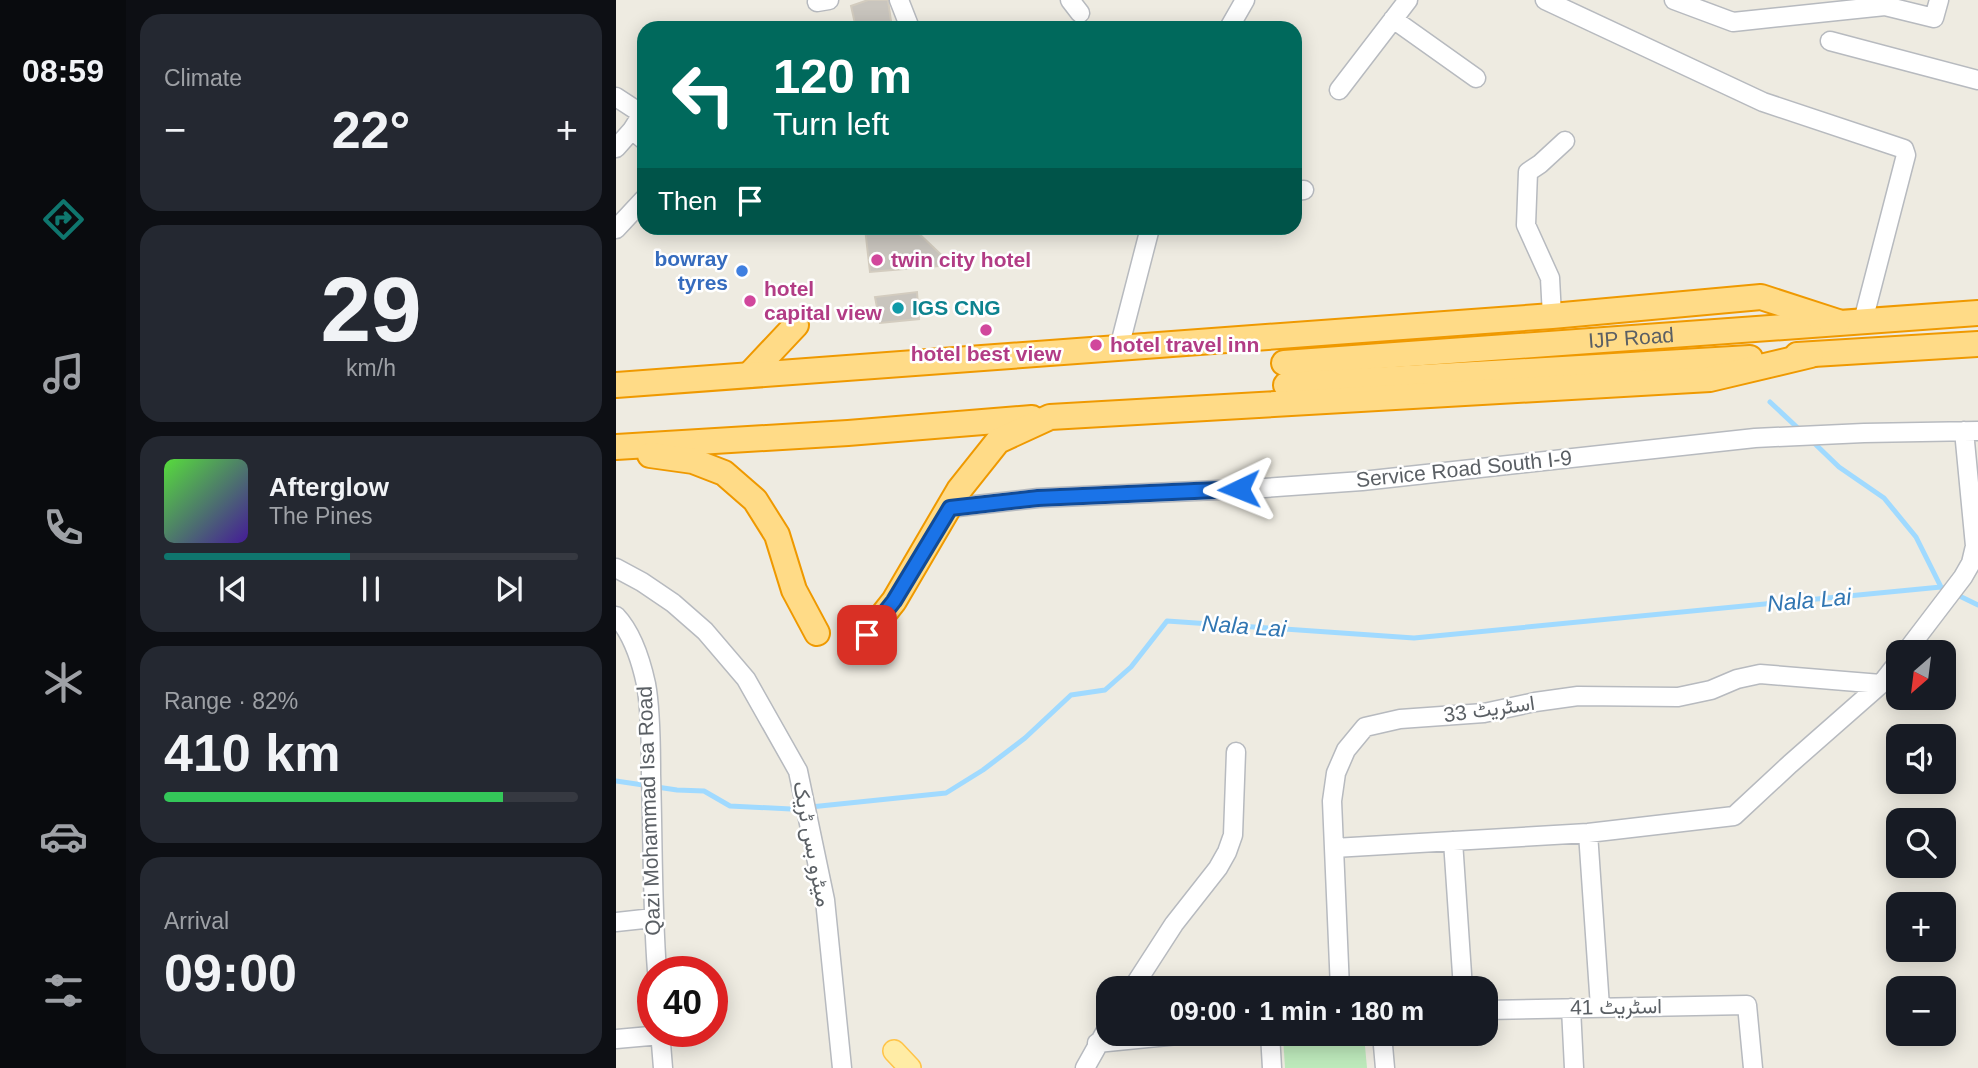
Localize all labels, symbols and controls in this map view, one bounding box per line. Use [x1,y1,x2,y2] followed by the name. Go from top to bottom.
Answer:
[658,49,749,140] icon: left
[773,49,912,103] text: 120 m
[22,53,104,89] text: 08:59
[164,65,242,91] text: Climate
[332,101,410,159] text: 22°
[773,106,889,142] text: Turn left
[164,109,186,151] text: −
[556,109,578,151] text: +
[731,182,769,220] icon: arrive
[658,186,717,216] text: Then
[39,195,88,244] icon: directions
[654,247,728,294] place label: bowray tyres
[891,248,1031,271] place label: twin city hotel
[869,252,885,268] marker: twin city hotel
[320,259,422,360] text: 29
[734,263,750,279] marker: bowray tyres
[764,277,883,324] place label: hotel capital view
[742,293,758,309] marker: hotel capital view
[912,296,1001,319] place label: IGS CNG
[890,300,906,316] marker: IGS CNG
[978,322,994,338] marker: hotel best view
[1587,323,1675,352] street label: IJP Road
[1110,333,1259,356] place label: hotel travel inn
[1088,337,1104,353] marker: hotel travel inn
[911,342,1062,365] place label: hotel best view
[39,349,88,398] icon: music
[346,355,396,381] text: km/h
[1355,446,1573,491] street label: Service Road South I-9
[1202,452,1276,526] position arrow
[269,472,389,502] text: Afterglow
[39,503,88,552] icon: phone
[269,503,373,529] text: The Pines
[214,570,252,608] icon: previous
[352,570,390,608] icon: pause
[490,570,528,608] icon: next
[1766,583,1853,617] water label: Nala Lai
[837,605,897,665] pin
[1201,610,1288,642] water label: Nala Lai
[848,616,886,654] icon: arrive
[1886,640,1956,710] north arrow
[1886,640,1956,1046] map controls
[39,658,88,707] icon: climate
[633,686,664,936] street label: Qazi Mohammad Isa Road
[164,688,298,714] text: Range · 82%
[1442,691,1536,728] street label: اسٹریٹ 33
[164,724,340,782] text: 410 km
[1886,724,1956,794] button: sound
[787,779,836,909] street label: میٹرو بس ٹریک
[1886,808,1956,878] button: search
[39,812,88,861] icon: car
[1886,892,1956,962] button: +
[164,908,229,934] text: Arrival
[164,944,297,1002] text: 09:00
[637,956,728,1047] speed limit sign: 40
[39,966,88,1015] icon: filters
[1886,976,1956,1046] button: −
[1570,994,1662,1021] street label: اسٹریٹ 41
[1170,996,1424,1026] text: 09:00 · 1 min · 180 m

